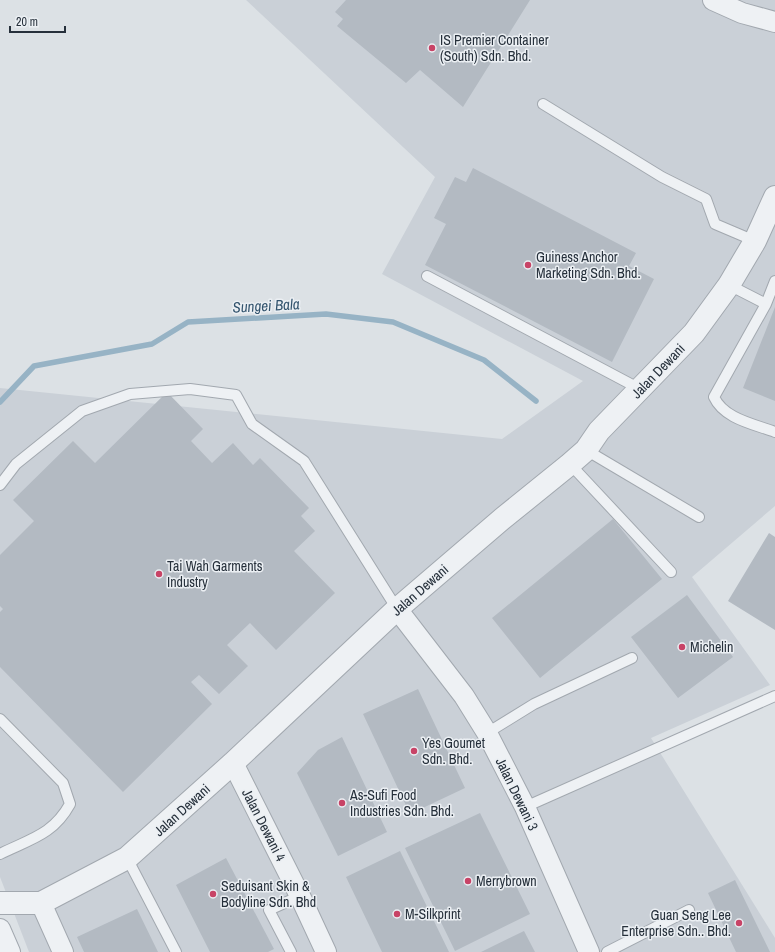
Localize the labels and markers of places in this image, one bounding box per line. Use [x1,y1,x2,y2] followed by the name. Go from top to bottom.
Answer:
[440,31,549,65] place label: IS Premier Container (South) Sdn. Bhd.
[427,43,437,53] marker: IS Premier Container (South) Sdn. Bhd.
[536,248,641,282] place label: Guiness Anchor Marketing Sdn. Bhd.
[523,260,533,270] marker: Guiness Anchor Marketing Sdn. Bhd.
[167,557,263,591] place label: Tai Wah Garments Industry
[154,569,164,579] marker: Tai Wah Garments Industry
[690,638,733,656] place label: Michelin
[677,642,687,652] marker: Michelin
[422,734,485,768] place label: Yes Goumet Sdn. Bhd.
[409,746,419,756] marker: Yes Goumet Sdn. Bhd.
[349,786,454,820] place label: As-Sufi Food Industries Sdn. Bhd.
[337,798,347,808] marker: As-Sufi Food Industries Sdn. Bhd.
[476,872,537,890] place label: Merrybrown
[463,876,473,886] marker: Merrybrown
[221,877,316,911] place label: Seduisant Skin & Bodyline Sdn. Bhd
[208,889,218,899] marker: Seduisant Skin & Bodyline Sdn. Bhd
[405,905,461,923] place label: M-Silkprint
[621,906,731,940] place label: Guan Seng Lee Enterprise Sdn.. Bhd.
[392,909,402,919] marker: M-Silkprint
[734,918,744,928] marker: Guan Seng Lee Enterprise Sdn.. Bhd.

